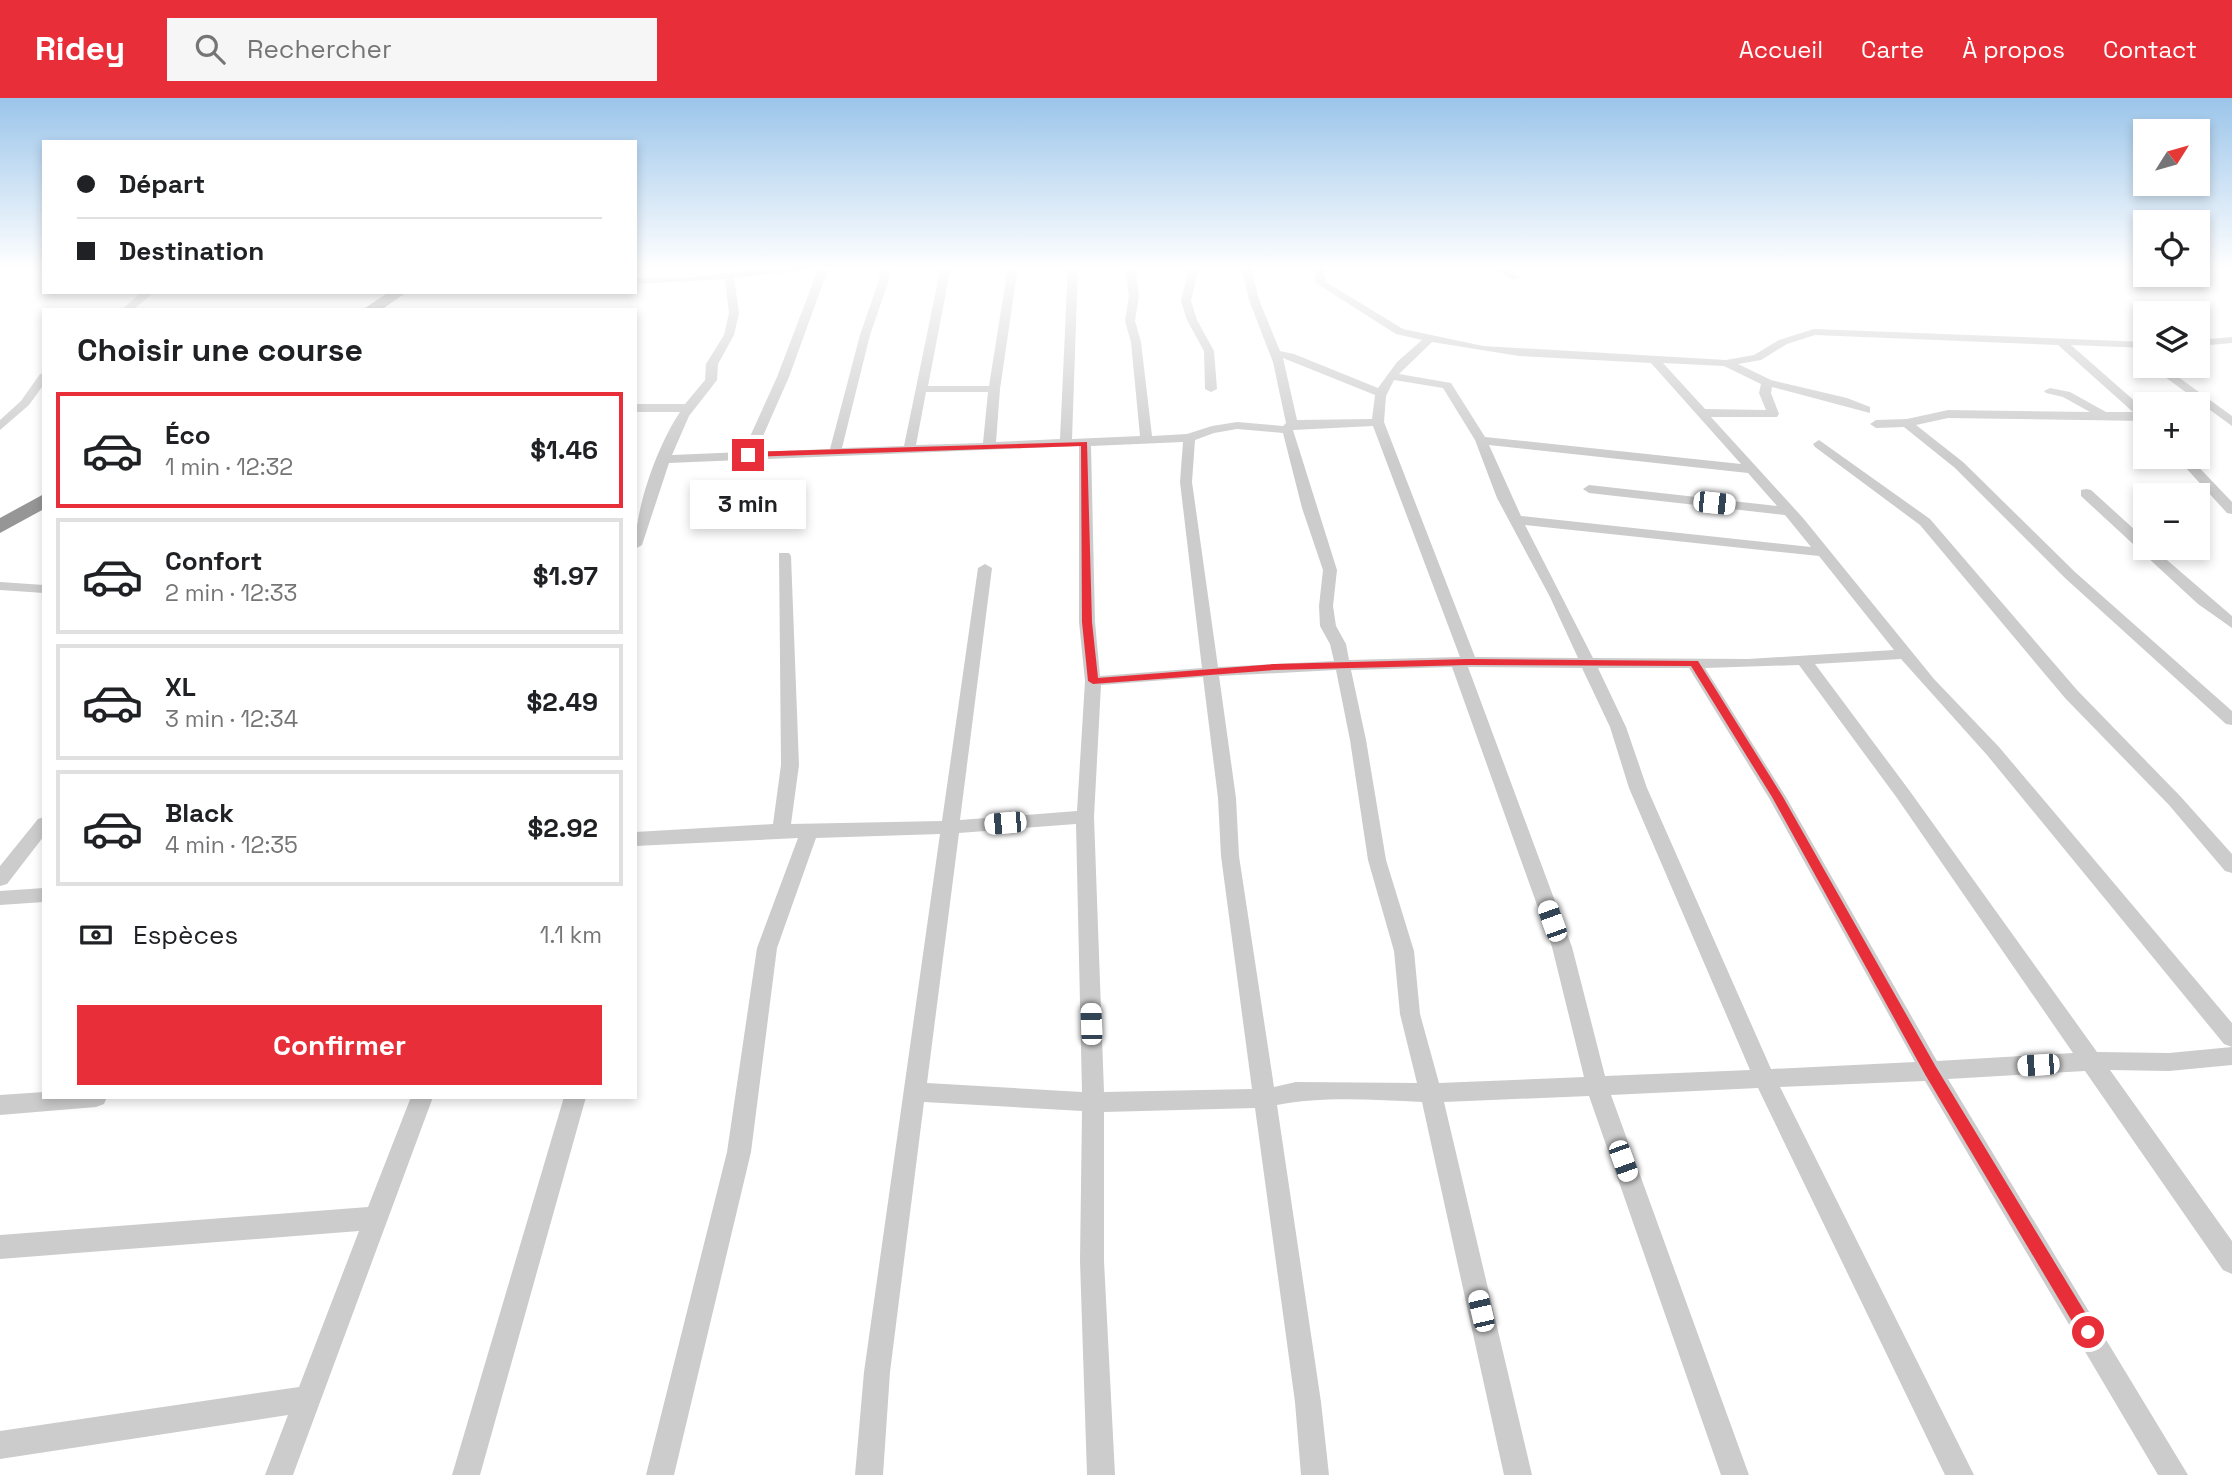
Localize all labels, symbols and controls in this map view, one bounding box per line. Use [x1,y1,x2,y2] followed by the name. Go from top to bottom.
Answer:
[167,18,657,81] search box
[35,28,125,70] text: Ridey
[191,30,229,68] icon: search
[247,32,392,66] text: Rechercher
[1739,34,1823,65] text: Accueil
[1861,34,1924,65] text: Carte
[1962,34,2065,65] text: À propos
[2103,34,2197,65] text: Contact
[2133,119,2210,196] north arrow
[2133,119,2210,560] map controls
[119,167,205,201] text: Départ
[2133,210,2210,287] button: locate
[119,234,264,268] text: Destination
[2133,301,2210,378] button: layers
[77,330,363,370] text: Choisir une course
[2133,392,2210,469] button: +
[165,418,211,452] text: Éco
[81,419,144,482] icon: car
[530,433,598,467] text: $1.46
[732,439,764,471] route end
[165,452,293,482] text: 1 min · 12:32
[690,480,806,528] callout: 3 min
[2133,483,2210,560] button: −
[718,489,778,519] text: 3 min
[1693,490,1736,516] car
[165,544,262,578] text: Confort
[81,545,144,608] icon: car
[533,559,598,593] text: $1.97
[165,578,298,608] text: 2 min · 12:33
[165,670,196,704] text: XL
[81,671,144,734] icon: car
[526,685,598,719] text: $2.49
[165,704,298,734] text: 3 min · 12:34
[165,796,234,830] text: Black
[81,797,144,860] icon: car
[528,811,598,845] text: $2.92
[984,811,1027,835] car
[165,830,298,860] text: 4 min · 12:35
[1535,898,1570,944] car
[77,916,115,954] icon: cash
[133,918,238,952] text: Espèces
[540,920,602,950] text: 1.1 km
[1080,1003,1103,1045] car
[77,1005,602,1085] button: Confirmer
[2017,1053,2060,1077] car
[1606,1138,1641,1184] car
[1467,1288,1496,1334] car
[2072,1316,2104,1348] route start

